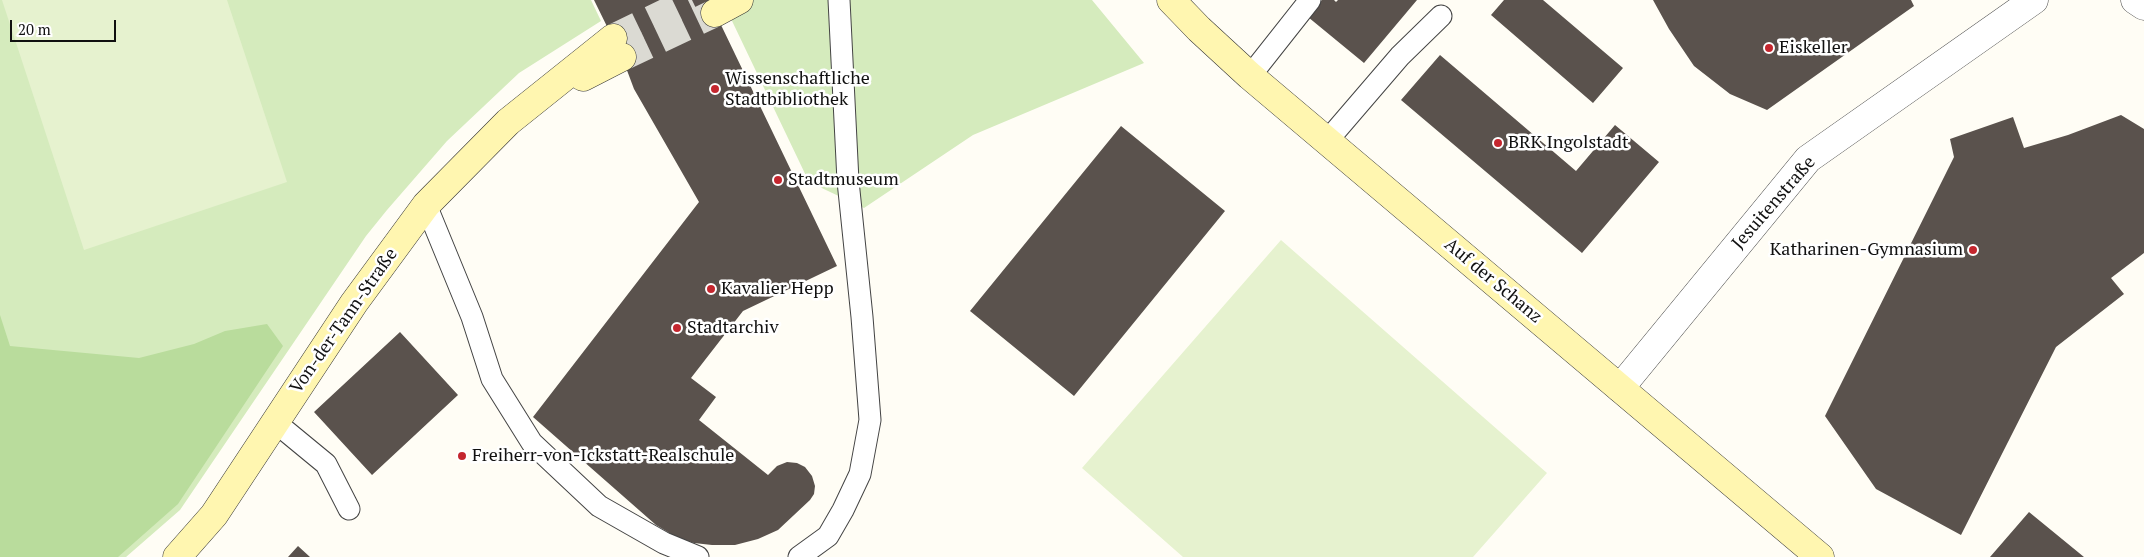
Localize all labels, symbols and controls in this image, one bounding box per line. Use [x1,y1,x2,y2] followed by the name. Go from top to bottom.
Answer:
[12,10,119,42] scale bar
[18,19,51,39] text: 20 m
[1779,37,1848,59] place label: Eiskeller
[1763,42,1775,54] marker: Eiskeller
[725,68,870,110] place label: Wissenschaftliche Stadtbibliothek
[709,83,721,95] marker: Wissenschaftliche Stadtbibliothek
[1508,132,1629,154] place label: BRK Ingolstadt
[1492,137,1504,149] marker: BRK Ingolstadt
[1728,152,1820,254] street label: Jesuitenstraße
[788,169,899,191] place label: Stadtmuseum
[772,174,784,186] marker: Stadtmuseum
[1440,234,1546,328] street label: Auf der Schanz
[1770,239,1963,261] place label: Katharinen-Gymnasium
[286,244,402,398] street label: Von-der-Tann-Straße
[1967,244,1979,256] marker: Katharinen-Gymnasium
[721,278,834,300] place label: Kavalier Hepp
[705,283,717,295] marker: Kavalier Hepp
[687,317,779,339] place label: Stadtarchiv
[671,322,683,334] marker: Stadtarchiv
[472,445,734,467] place label: Freiherr-von-Ickstatt-Realschule
[456,450,468,462] marker: Freiherr-von-Ickstatt-Realschule

